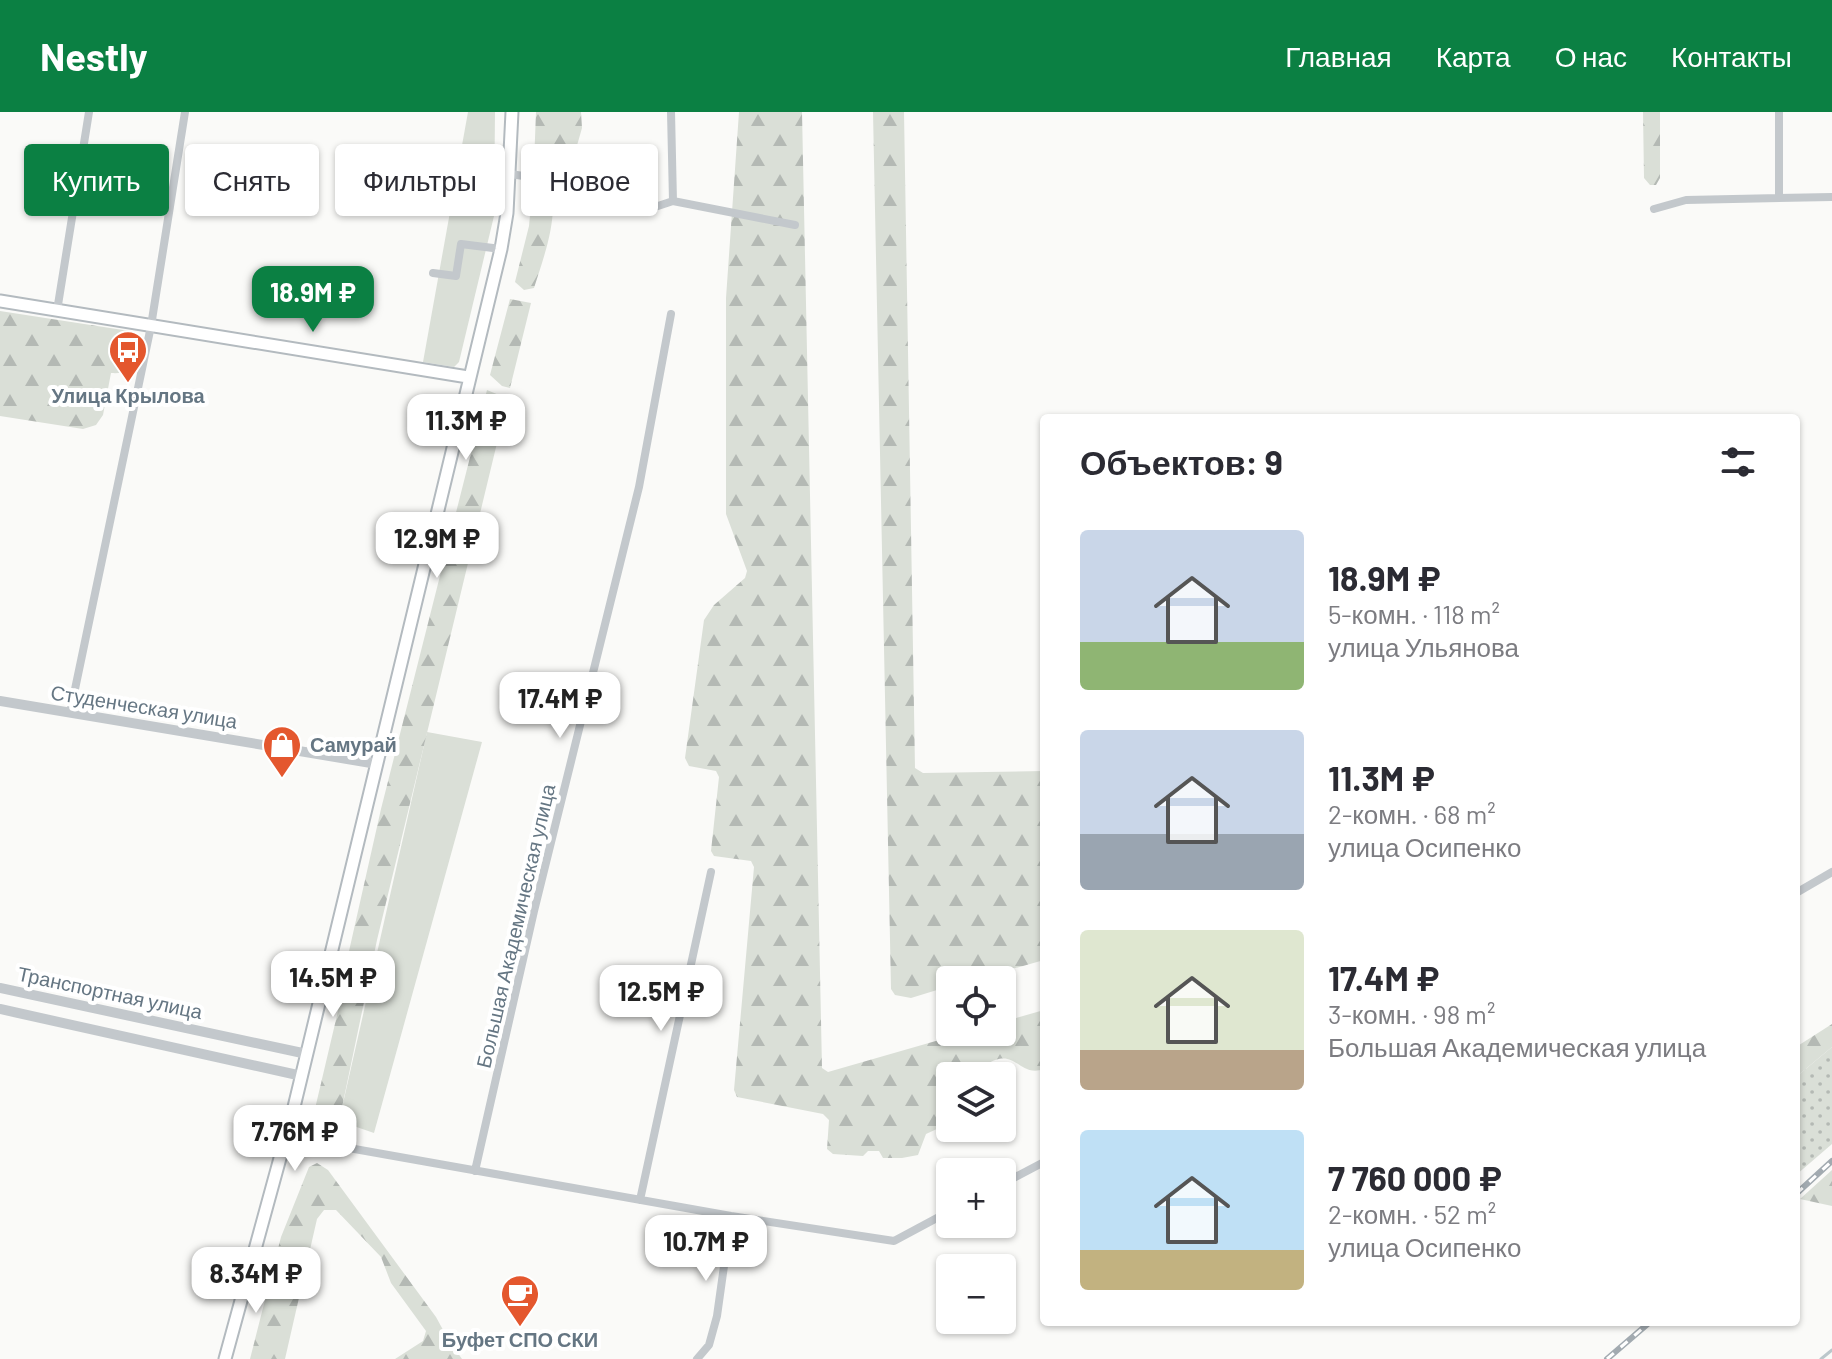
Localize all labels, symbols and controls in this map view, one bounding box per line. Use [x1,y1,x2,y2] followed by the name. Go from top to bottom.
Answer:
[40,33,148,79] text: Nestly
[1285,39,1392,73] text: Главная
[1436,39,1511,73] text: Карта
[1555,39,1627,73] text: О нас
[1671,39,1792,73] text: Контакты
[24,144,169,216] chip: Купить
[185,144,319,216] chip: Снять
[335,144,505,216] chip: Фильтры
[521,144,658,216] chip: Новое
[239,266,387,334] pin: 18.9M ₽
[270,276,356,307] text: 18.9M ₽
[107,329,149,384] bus stop icon: Улица Крылова
[51,383,205,407] place label: Улица Крылова
[392,394,540,462] pin: 11.3M ₽
[425,404,507,435] text: 11.3M ₽
[1716,440,1760,484] icon: filters
[1080,441,1283,482] text: Объектов: 9
[363,512,511,580] pin: 12.9M ₽
[394,522,480,553] text: 12.9M ₽
[1328,557,1441,598] text: 18.9M ₽
[1144,562,1240,658] icon: home
[1328,598,1500,629] text: 5-комн. · 118 m²
[1328,631,1519,662] text: улица Ульянова
[486,672,634,740] pin: 17.4M ₽
[49,679,240,733] street label: Студенческая улица
[517,682,603,713] text: 17.4M ₽
[261,724,303,779] shop icon: Самурай
[310,732,397,756] place label: Самурай
[1328,757,1435,798] text: 11.3M ₽
[1144,762,1240,858] icon: home
[471,780,560,1070] street label: Большая Академическая улица
[1328,798,1496,829] text: 2-комн. · 68 m²
[1328,831,1521,862] text: улица Осипенко
[259,951,407,1019] pin: 14.5M ₽
[1328,957,1439,998] text: 17.4M ₽
[16,961,206,1024] street label: Транспортная улица
[289,961,377,992] text: 14.5M ₽
[1144,962,1240,1058] icon: home
[587,965,735,1033] pin: 12.5M ₽
[936,966,1016,1334] map controls
[936,966,1016,1046] button: locate
[618,975,704,1006] text: 12.5M ₽
[1328,998,1495,1029] text: 3-комн. · 98 m²
[1328,1031,1706,1062] text: Большая Академическая улица
[936,1062,1016,1142] button: layers
[221,1105,369,1173] pin: 7.76M ₽
[251,1115,339,1146] text: 7.76M ₽
[1328,1157,1502,1198] text: 7 760 000 ₽
[936,1158,1016,1238] button: +
[1144,1162,1240,1258] icon: home
[1328,1198,1496,1229] text: 2-комн. · 52 m²
[632,1215,780,1283] pin: 10.7M ₽
[663,1225,749,1256] text: 10.7M ₽
[1328,1231,1521,1262] text: улица Осипенко
[182,1247,330,1315] pin: 8.34M ₽
[936,1254,1016,1334] button: −
[210,1257,302,1288] text: 8.34M ₽
[499,1273,541,1328] cafe icon: Буфет СПО СКИ
[442,1327,598,1351] place label: Буфет СПО СКИ

